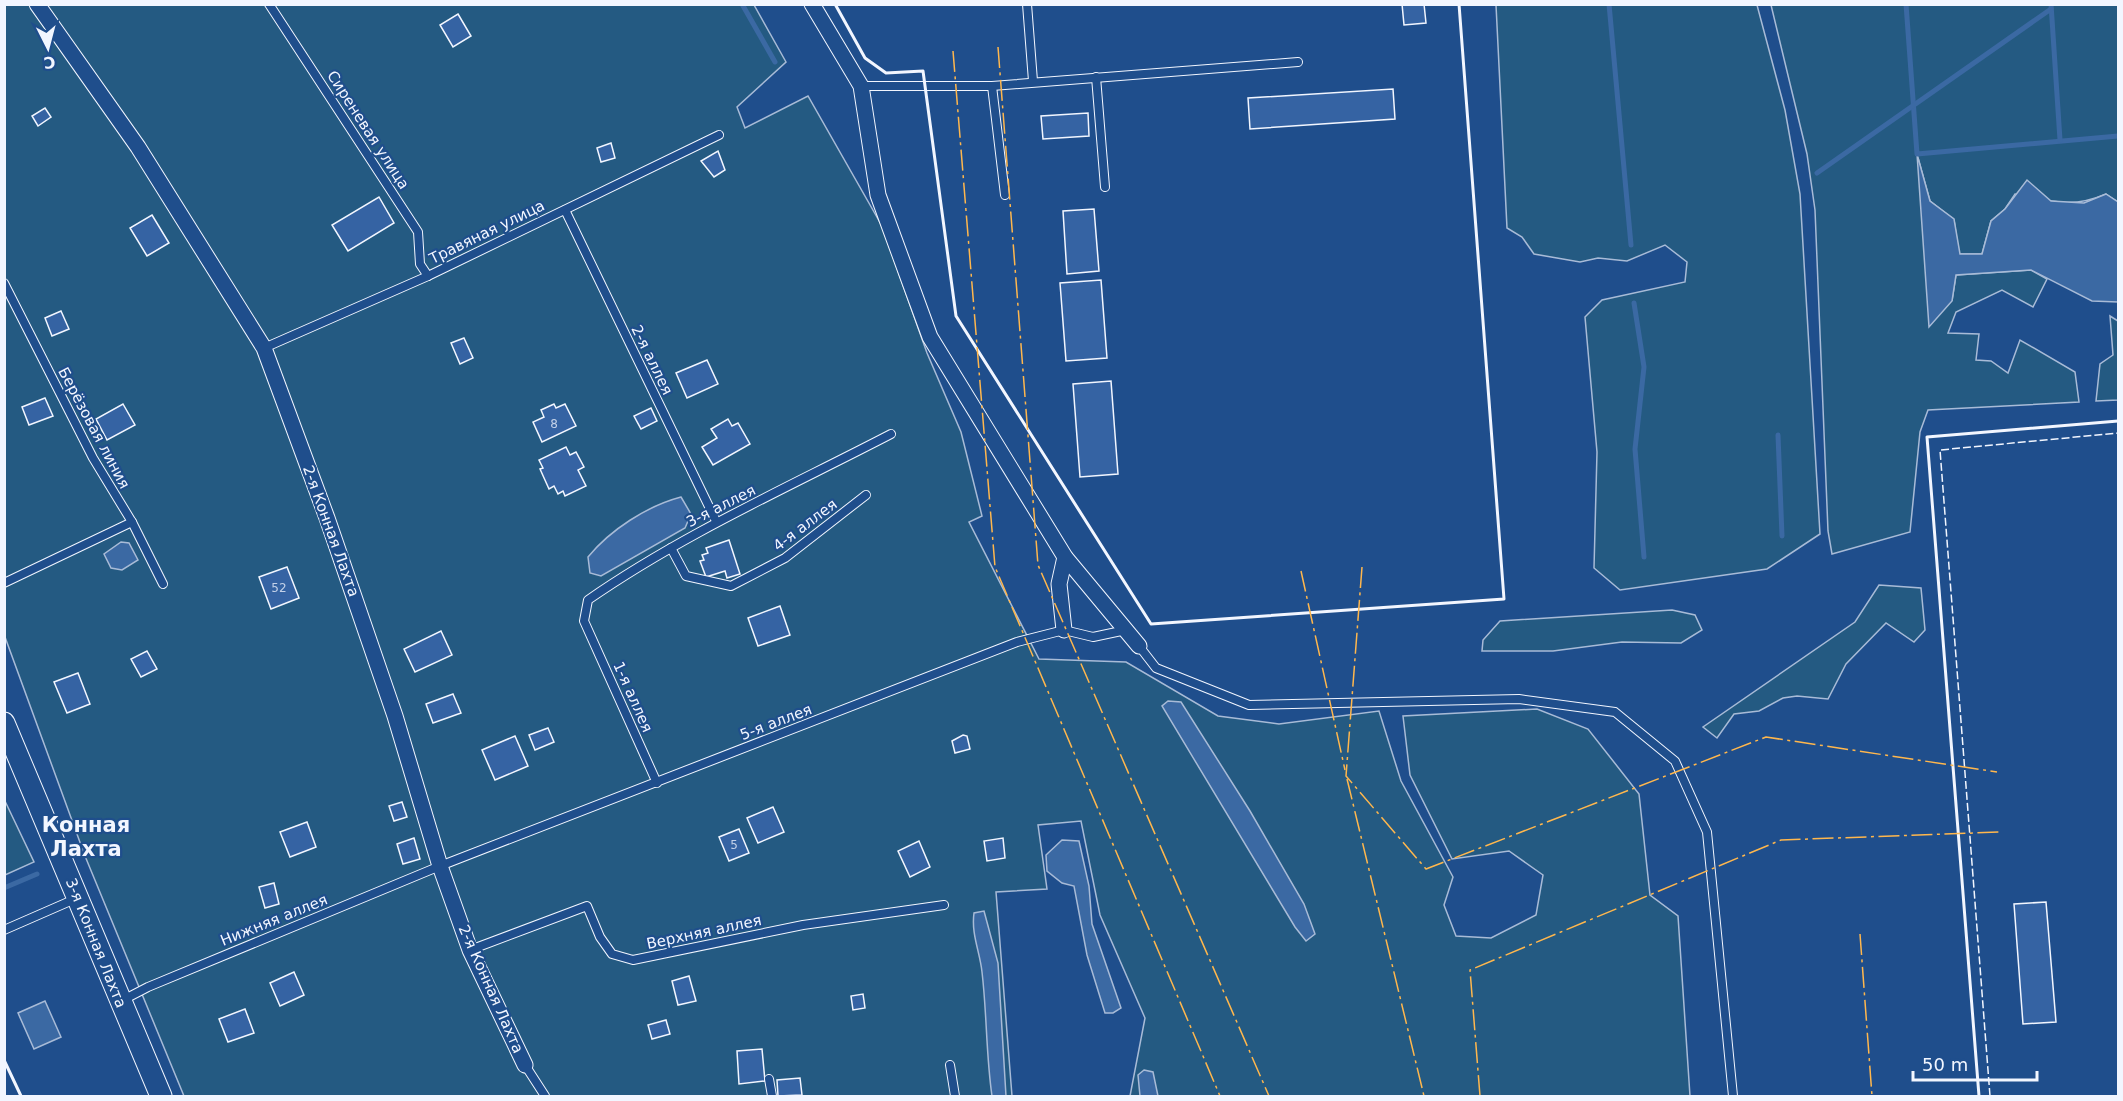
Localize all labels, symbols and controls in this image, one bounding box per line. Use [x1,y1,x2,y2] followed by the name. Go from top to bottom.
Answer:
[18,18,78,78] north arrow
[43,52,56,72] text: С
[323,67,413,193] street label: Сиреневая улица
[425,196,548,268] street label: Травяная улица
[627,322,677,398] street label: 2-я аллея
[54,364,134,492] street label: Берёзовая линия
[550,417,558,431] house number: 8
[299,463,363,599] street label: 2-я Конная Лахта
[683,481,759,531] street label: 3-я аллея
[769,495,841,555] street label: 4-я аллея
[271,581,287,595] house number: 52
[609,659,657,735] street label: 1-я аллея
[738,700,814,744] street label: 5-я аллея
[42,813,130,861] district label: Конная Лахта
[730,838,738,852] house number: 5
[62,875,130,1011] street label: 3-я Конная Лахта
[218,890,330,950] street label: Нижняя аллея
[645,911,763,953] street label: Верхняя аллея
[455,922,527,1056] street label: 2-я Конная Лахта
[1913,1044,2038,1082] scale bar
[1922,1054,1968,1075] text: 50 m

